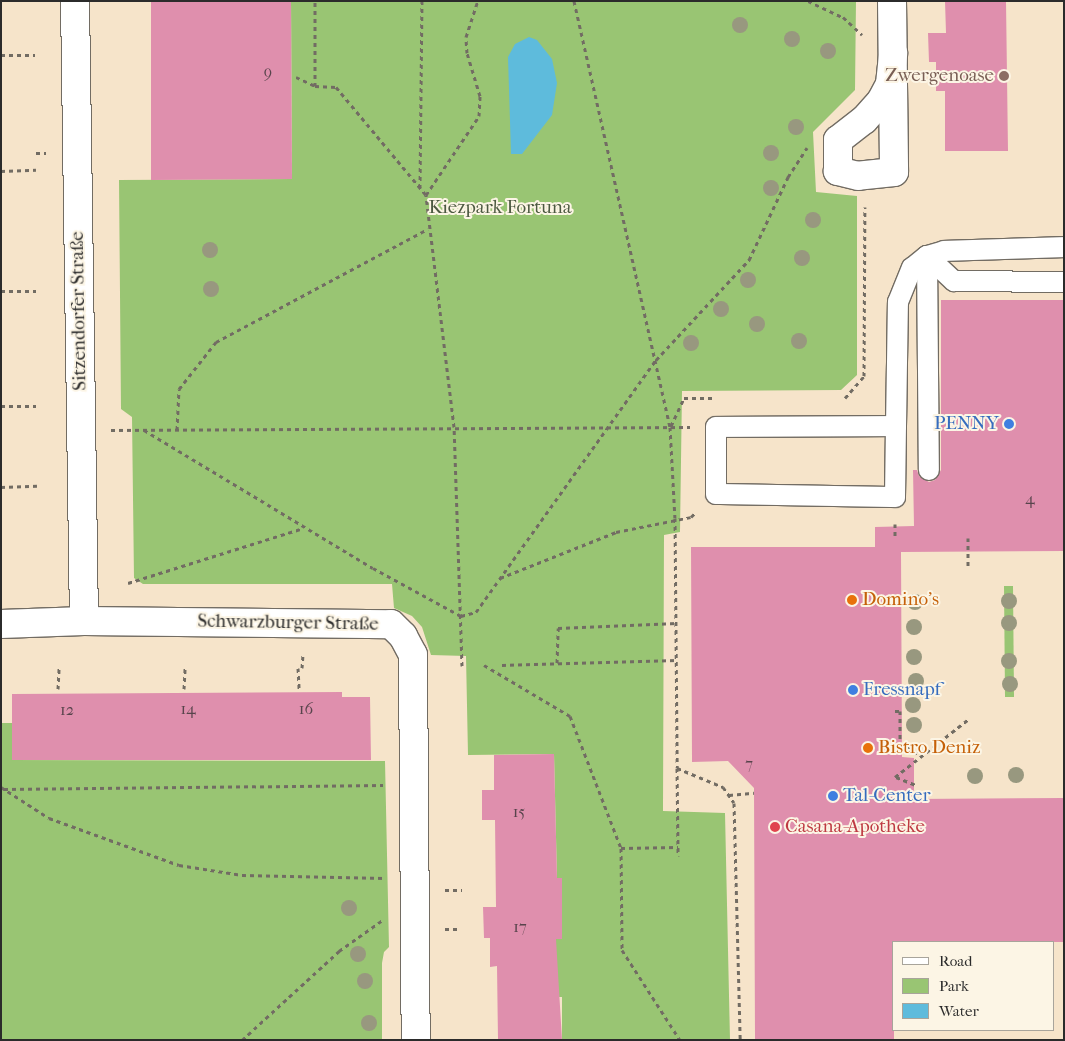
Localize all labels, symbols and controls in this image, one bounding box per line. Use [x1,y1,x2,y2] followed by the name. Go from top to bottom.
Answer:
[264,62,272,82] house number: 9
[885,65,994,87] place label: Zwergenoase
[998,70,1010,82] marker: Zwergenoase
[428,197,572,219] park label: Kiezpark Fortuna
[66,231,92,391] street label: Sitzendorfer Straße
[934,413,999,435] place label: PENNY
[1003,418,1015,430] marker: PENNY
[1025,489,1035,509] house number: 4
[862,589,939,611] place label: Domino's
[846,594,858,606] marker: Domino's
[197,610,379,636] street label: Schwarzburger Straße
[863,679,941,701] place label: Fressnapf
[847,684,859,696] marker: Fressnapf
[180,699,196,719] house number: 14
[299,699,313,719] house number: 16
[60,700,74,720] house number: 12
[878,737,980,759] place label: Bistro Deniz
[862,742,874,754] marker: Bistro Deniz
[745,754,753,774] house number: 7
[843,785,931,807] place label: Tal-Center
[827,790,839,802] marker: Tal-Center
[513,802,525,822] house number: 15
[785,816,925,838] place label: Casana-Apotheke
[769,821,781,833] marker: Casana-Apotheke
[513,917,527,937] house number: 17
[892,941,1055,1031] legend
[939,952,972,970] text: Road
[939,977,969,995] text: Park
[939,1002,979,1020] text: Water

